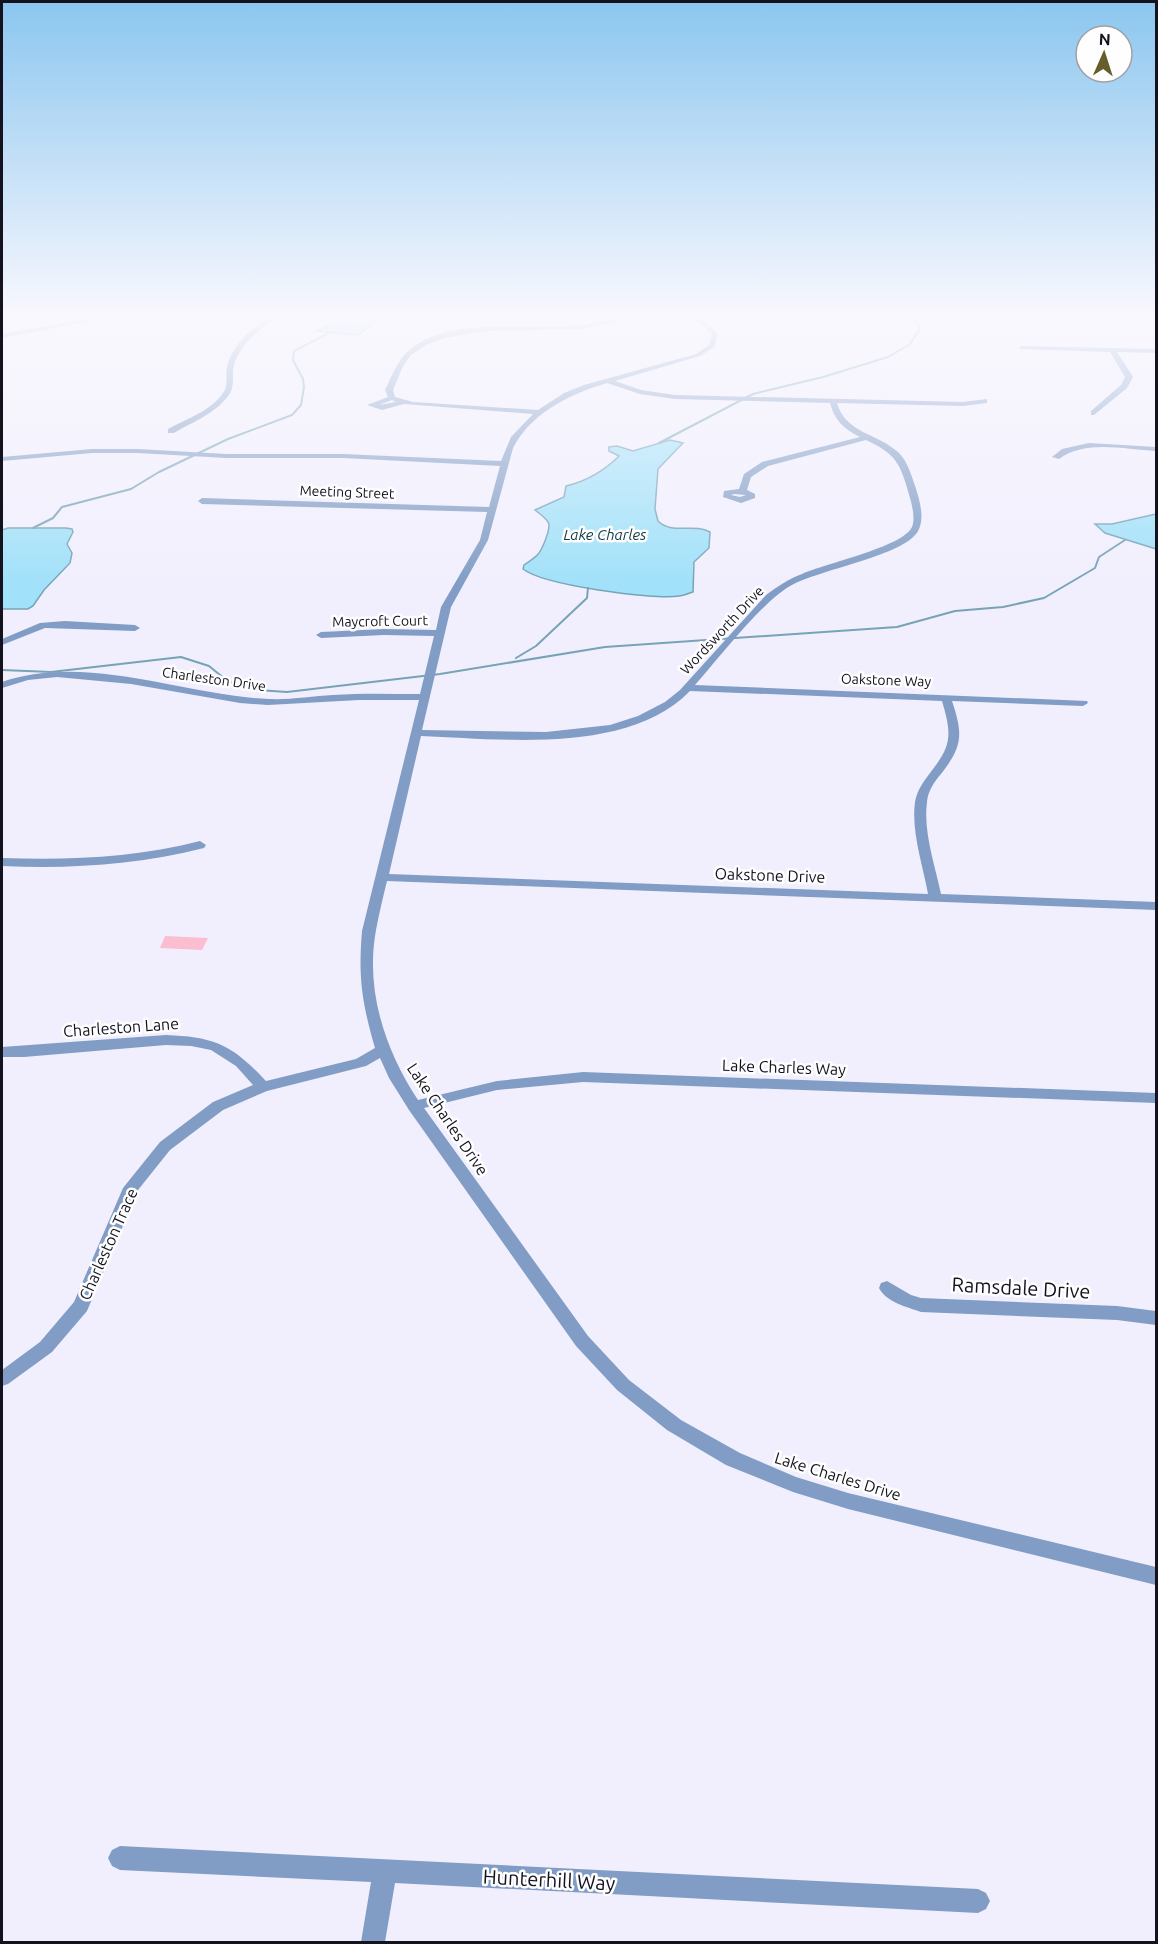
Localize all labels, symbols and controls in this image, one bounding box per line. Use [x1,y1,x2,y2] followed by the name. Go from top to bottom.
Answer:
[1074,24,1134,84] north arrow
[1098,30,1111,48] text: N
[299,482,395,502] street label: Meeting Street
[564,526,647,543] water label: Lake Charles
[677,583,767,677] street label: Wordsworth Drive
[332,612,428,630] street label: Maycroft Court
[161,664,267,694] street label: Charleston Drive
[841,670,932,690] street label: Oakstone Way
[714,864,826,886] street label: Oakstone Drive
[63,1014,179,1040] street label: Charleston Lane
[722,1056,847,1078] street label: Lake Charles Way
[404,1060,492,1178] street label: Lake Charles Drive
[75,1185,141,1303] street label: Charleston Trace
[951,1272,1091,1303] street label: Ramsdale Drive
[773,1448,903,1504] street label: Lake Charles Drive
[482,1865,616,1894] street label: Hunterhill Way

